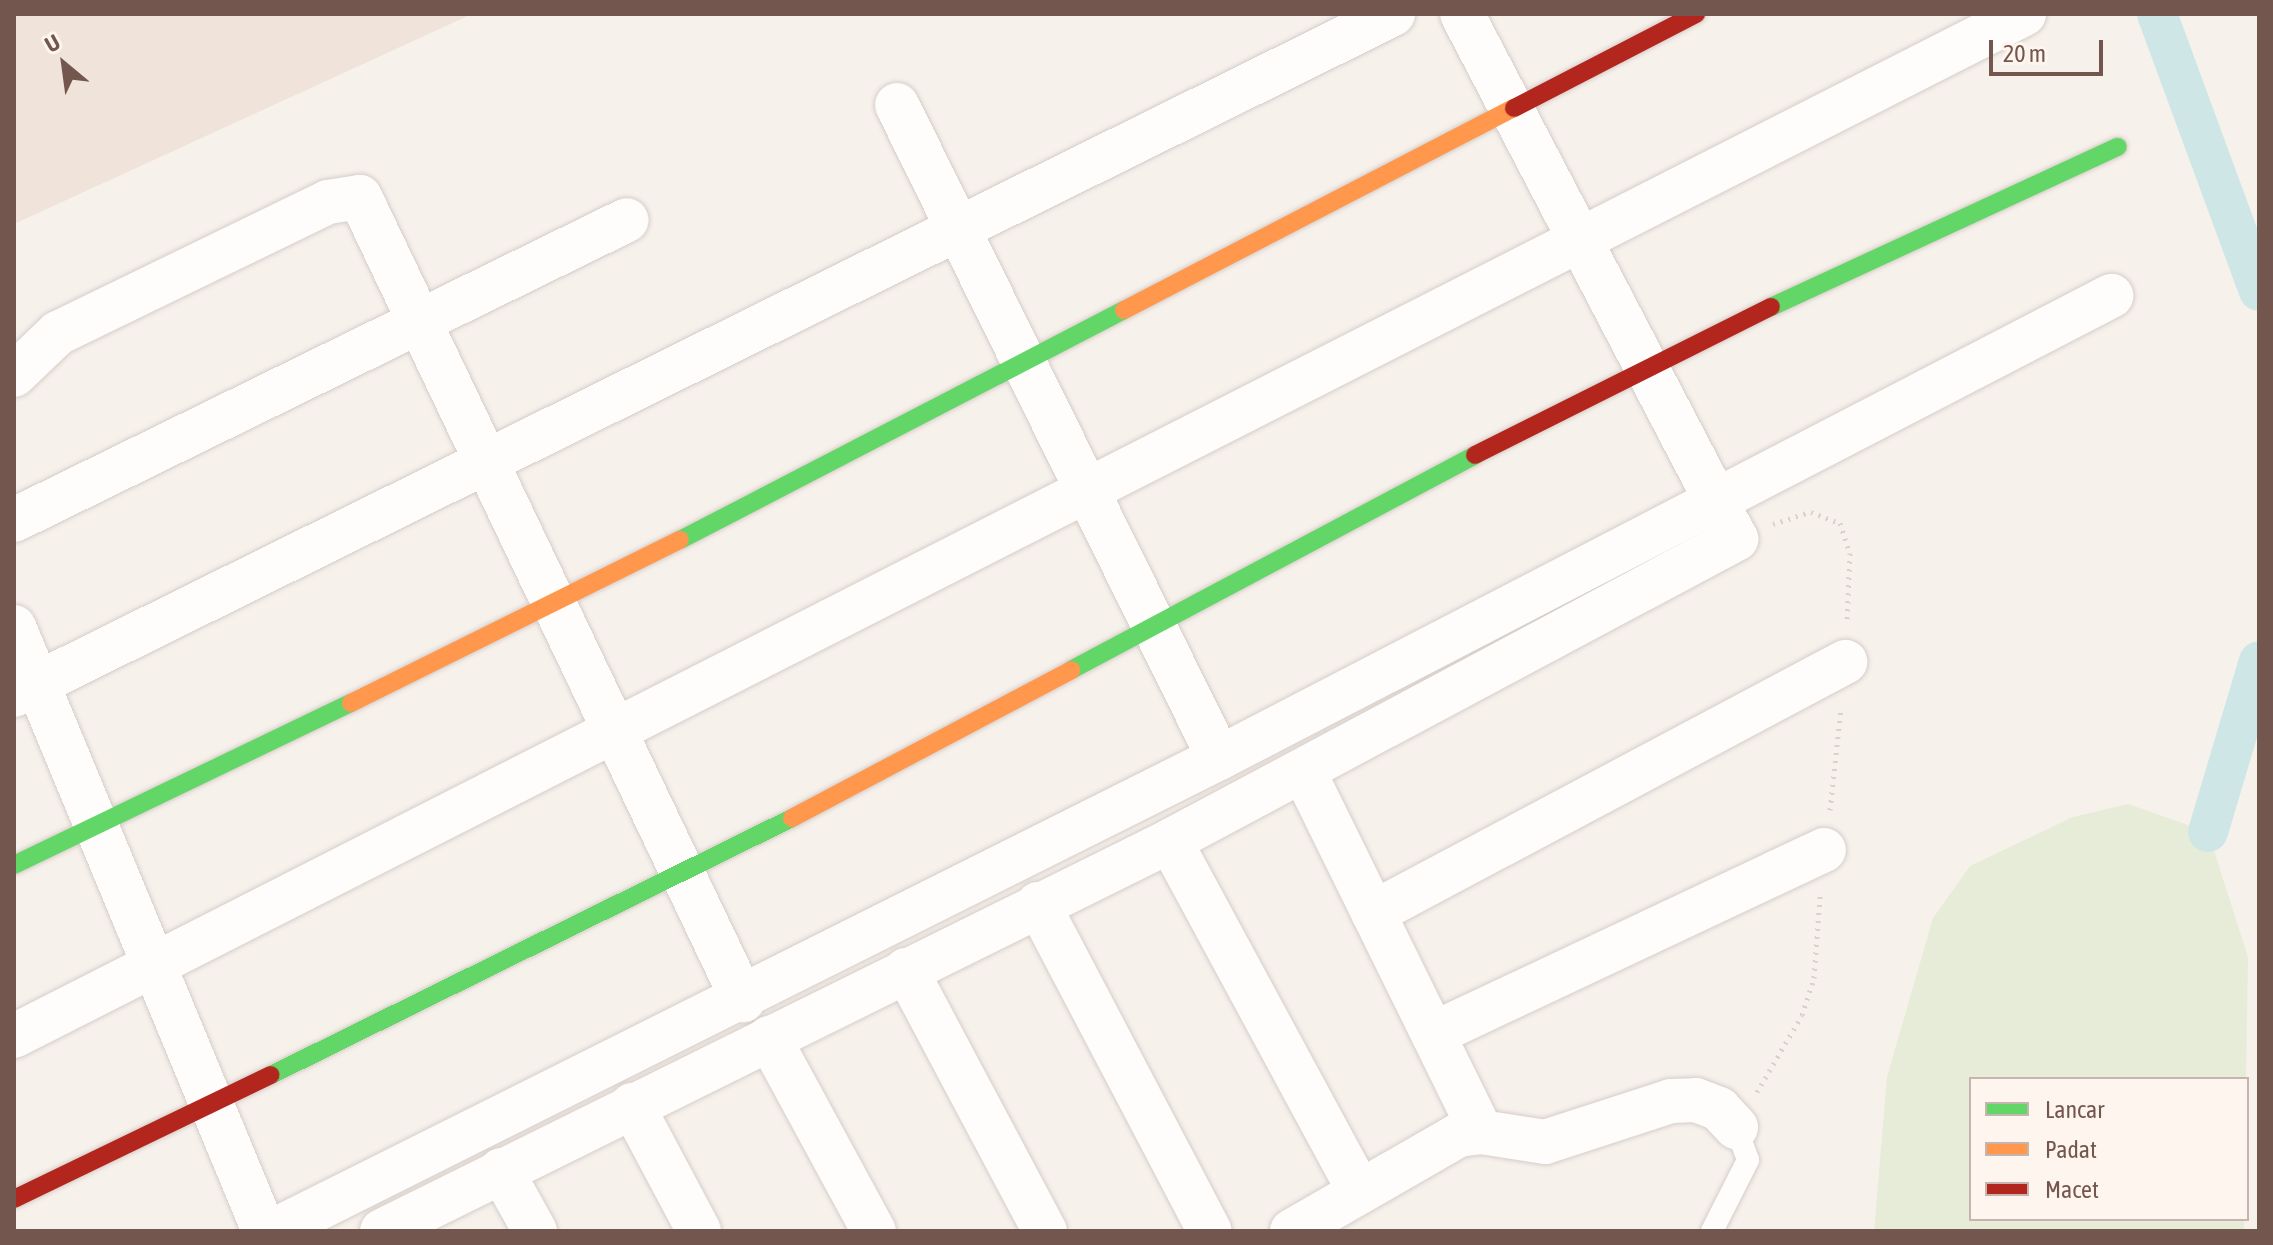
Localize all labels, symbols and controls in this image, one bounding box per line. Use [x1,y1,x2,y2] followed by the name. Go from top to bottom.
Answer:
[24,24,104,104] north arrow
[1993,24,2107,74] scale bar
[40,28,64,58] text: U
[2003,40,2046,67] text: 20 m
[1969,1077,2249,1221] legend
[2045,1096,2104,1123] text: Lancar
[2045,1136,2097,1163] text: Padat
[2045,1176,2099,1203] text: Macet

